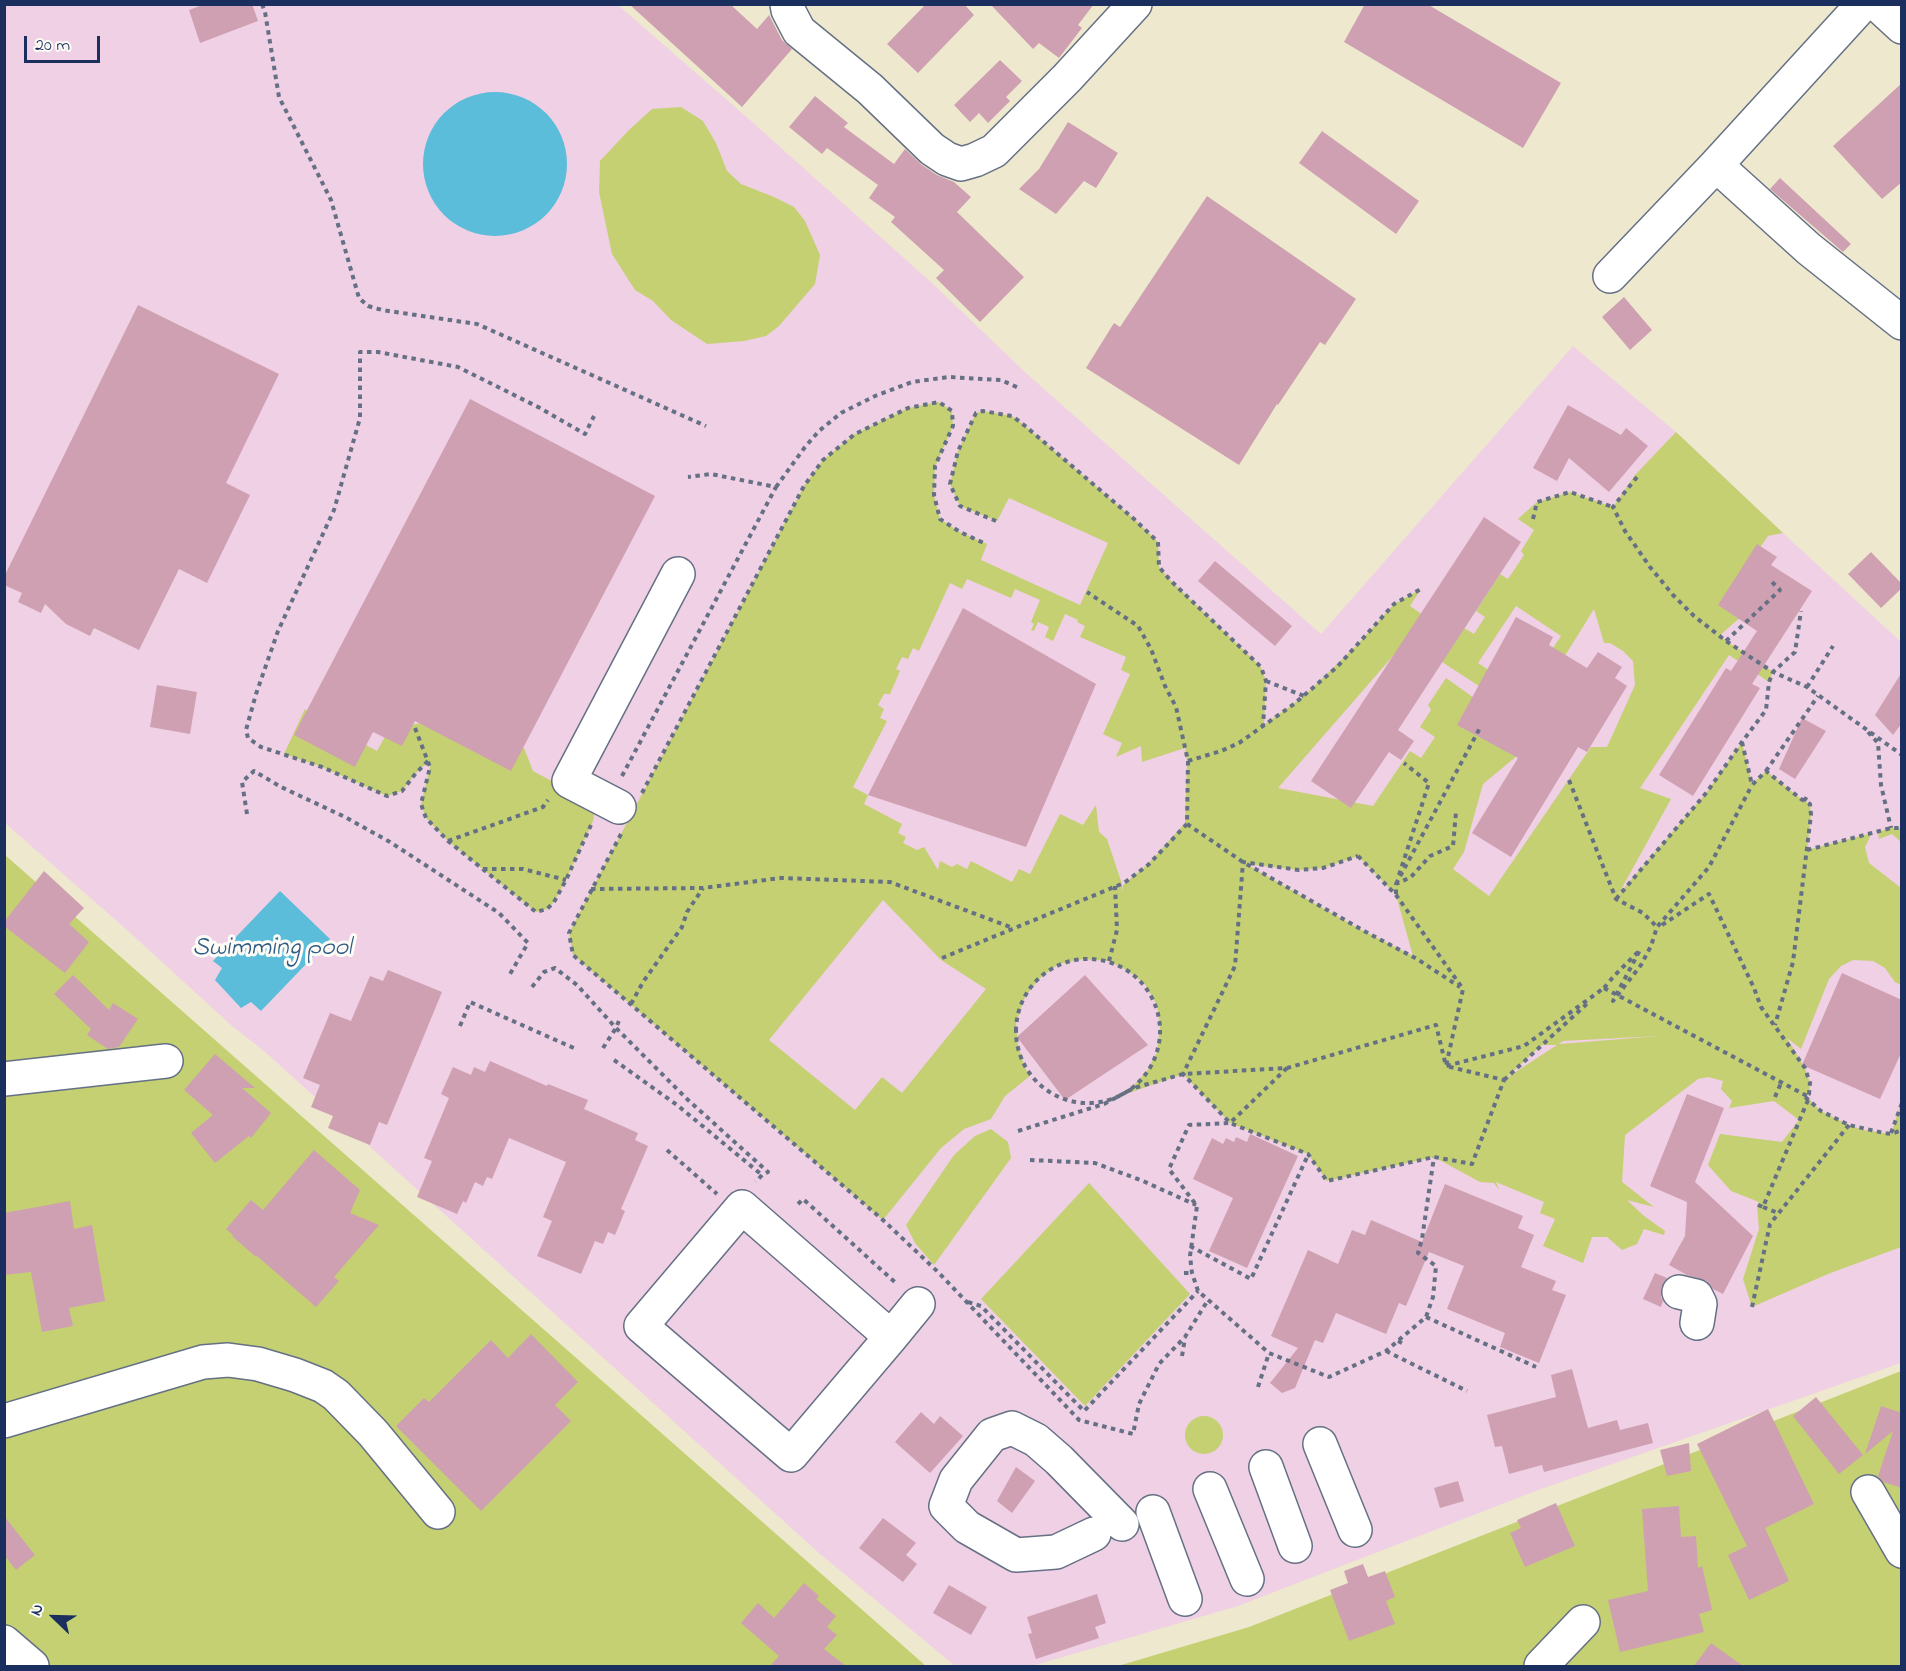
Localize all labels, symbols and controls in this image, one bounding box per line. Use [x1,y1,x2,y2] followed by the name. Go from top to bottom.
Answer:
[27,24,104,62] scale bar
[35,33,70,59] text: 20 m
[192,934,352,966] water label: Swimming pool
[24,1587,84,1647] north arrow
[24,1600,51,1620] text: N

